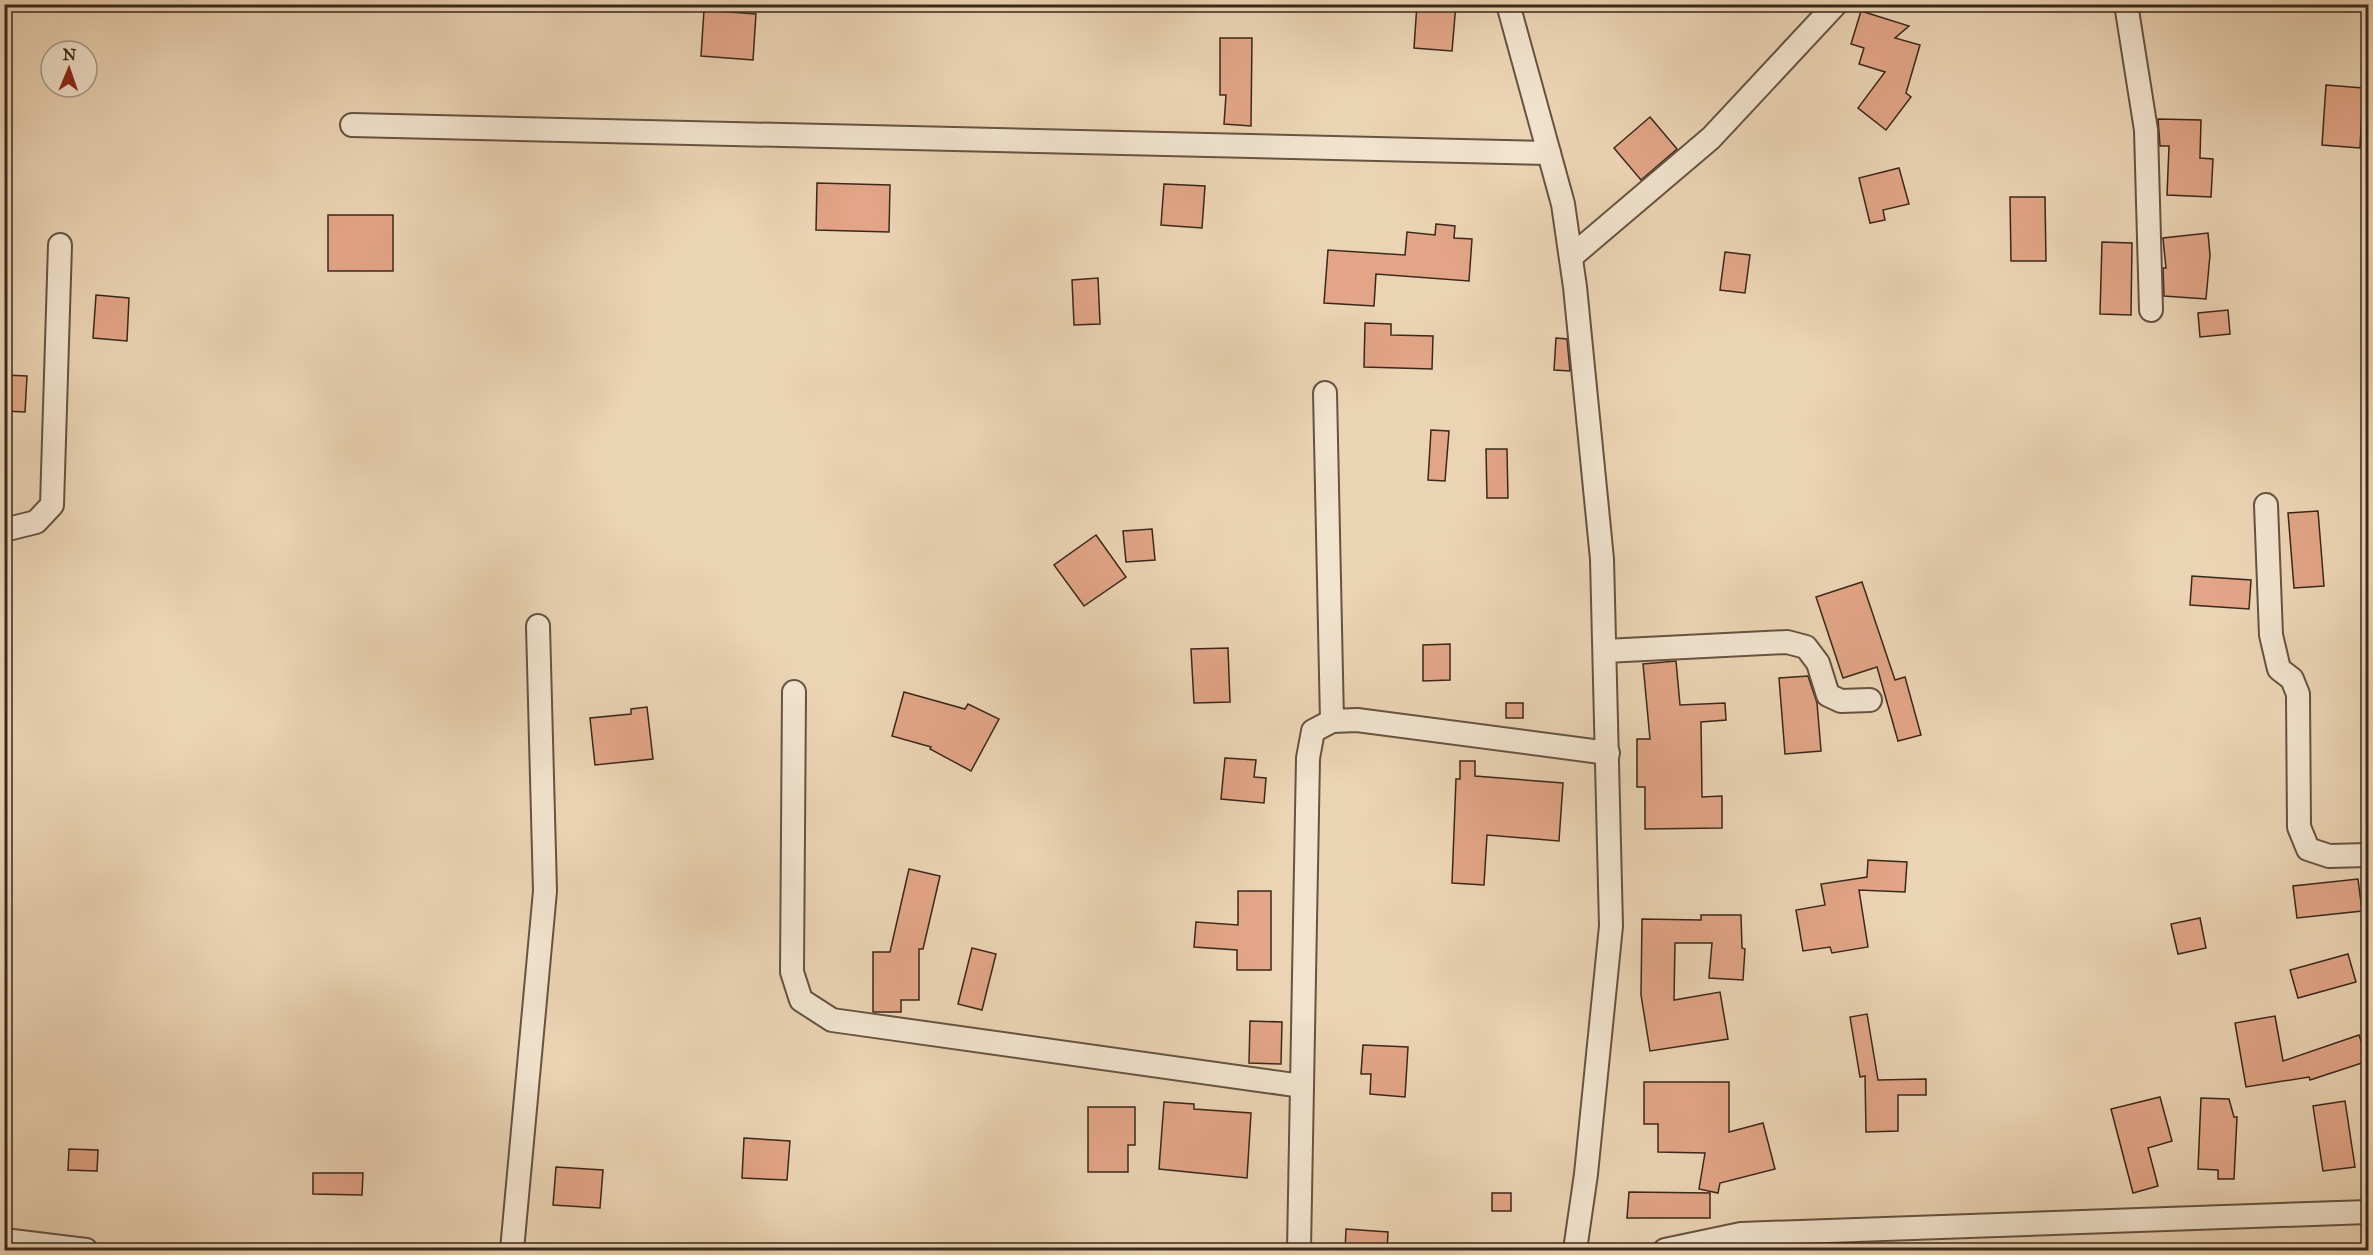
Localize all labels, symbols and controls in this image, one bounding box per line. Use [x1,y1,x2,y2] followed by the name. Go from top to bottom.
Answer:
[39,39,99,99] north arrow
[62,45,77,64] text: N

